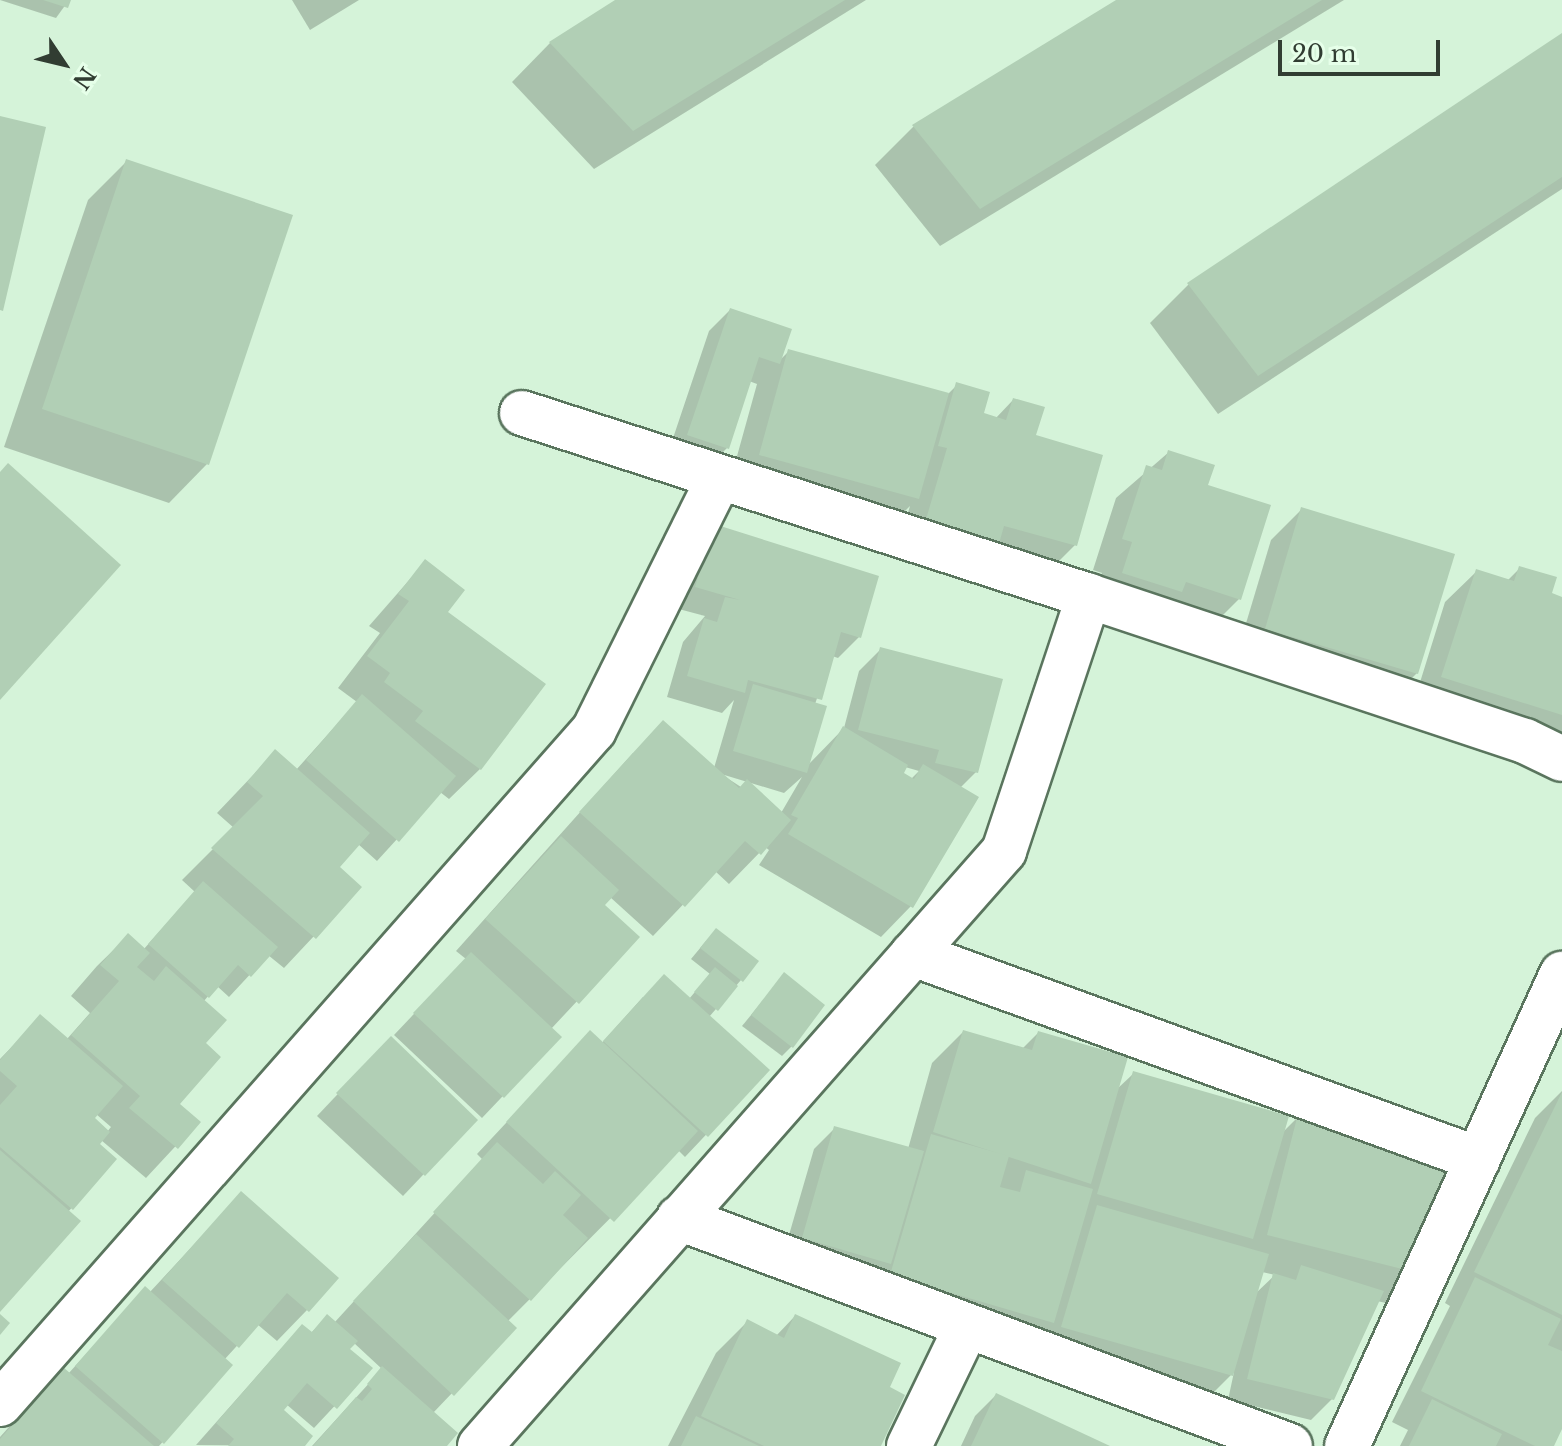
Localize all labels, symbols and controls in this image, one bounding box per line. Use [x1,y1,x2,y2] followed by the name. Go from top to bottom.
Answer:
[24,24,104,104] north arrow
[1282,24,1444,74] scale bar
[1292,39,1357,68] text: 20 m
[67,62,101,94] text: N

